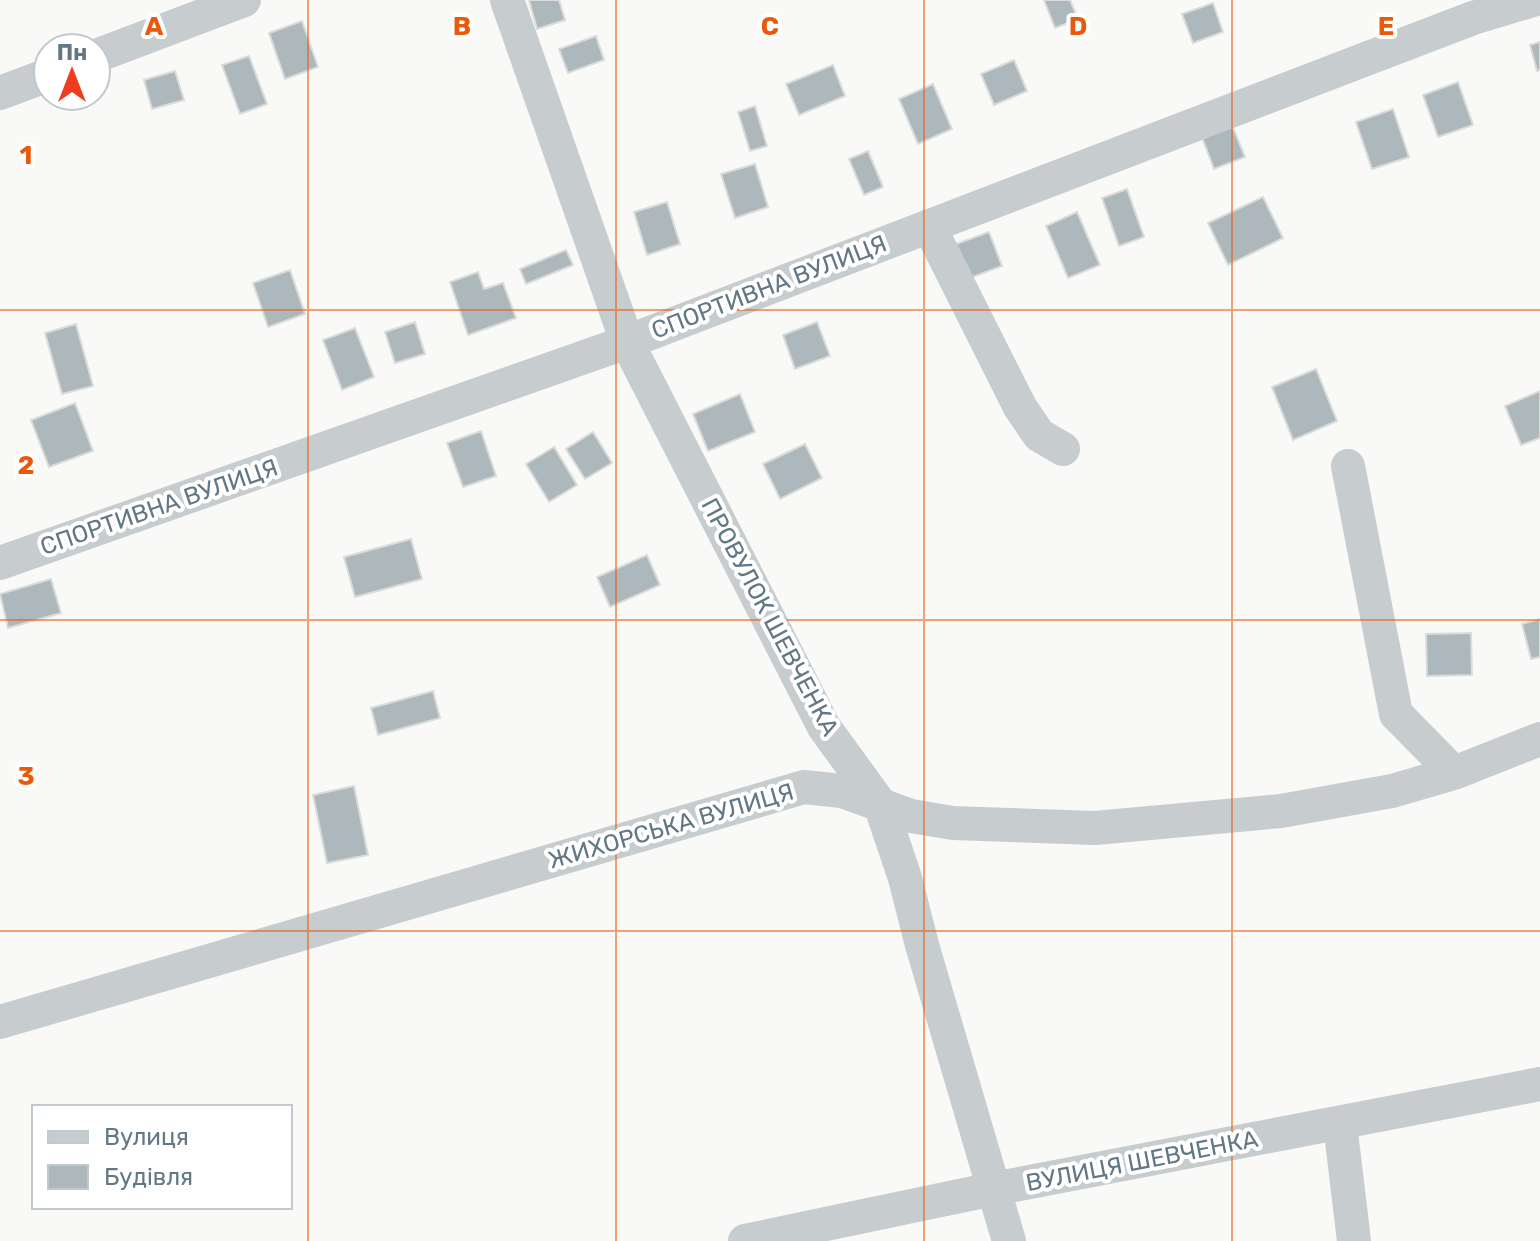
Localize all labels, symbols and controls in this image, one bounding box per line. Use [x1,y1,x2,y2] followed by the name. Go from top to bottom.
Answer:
[145,11,164,42] text: A
[453,11,471,42] text: B
[761,11,779,42] text: C
[1069,11,1087,42] text: D
[1378,11,1394,42] text: E
[32,32,112,112] north arrow
[57,39,87,66] text: Пн
[20,140,32,171] text: 1
[648,229,890,345] street label: СПОРТИВНА ВУЛИЦЯ
[18,450,34,481] text: 2
[37,453,281,561] street label: СПОРТИВНА ВУЛИЦЯ
[695,493,845,741] street label: ПРОВУЛОК ШЕВЧЕНКА
[17,761,35,792] text: 3
[545,778,797,874] street label: ЖИХОРСЬКА ВУЛИЦЯ
[32,1105,292,1209] legend
[104,1123,189,1151] text: Вулиця
[1024,1125,1260,1197] street label: ВУЛИЦЯ ШЕВЧЕНКА
[104,1163,193,1191] text: Будівля

